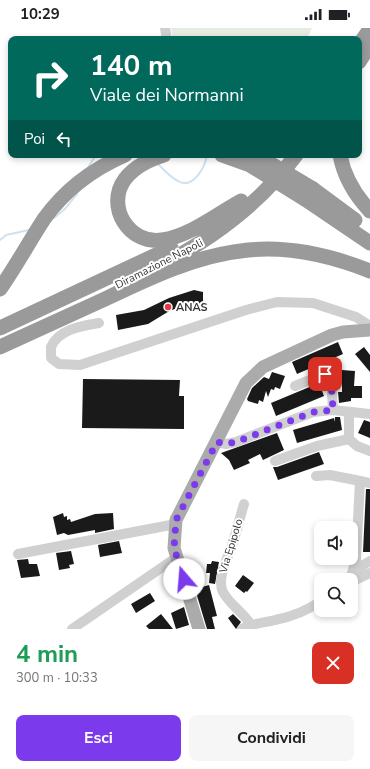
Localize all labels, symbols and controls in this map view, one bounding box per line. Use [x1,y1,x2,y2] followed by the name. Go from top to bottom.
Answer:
[20,4,60,24] text: 10:29
[90,47,173,85] text: 140 m
[24,52,76,104] icon: right
[90,83,244,107] text: Viale dei Normanni
[53,128,75,150] icon: left
[24,129,45,149] text: Poi
[113,235,205,293] street label: Diramazione Napoli
[176,300,208,315] place label: ANAS
[163,302,173,312] marker: ANAS
[308,357,342,391] pin
[314,363,336,385] icon: arrive
[215,517,246,576] street label: Via Epipolo
[314,521,358,617] map controls
[314,521,358,565] button: sound
[163,558,205,600] position arrow
[314,573,358,617] button: search
[16,638,78,670] text: 4 min
[312,642,354,684] button: close
[16,669,98,687] text: 300 m · 10:33
[16,715,181,761] button: Esci
[189,715,354,761] button: Condividi

